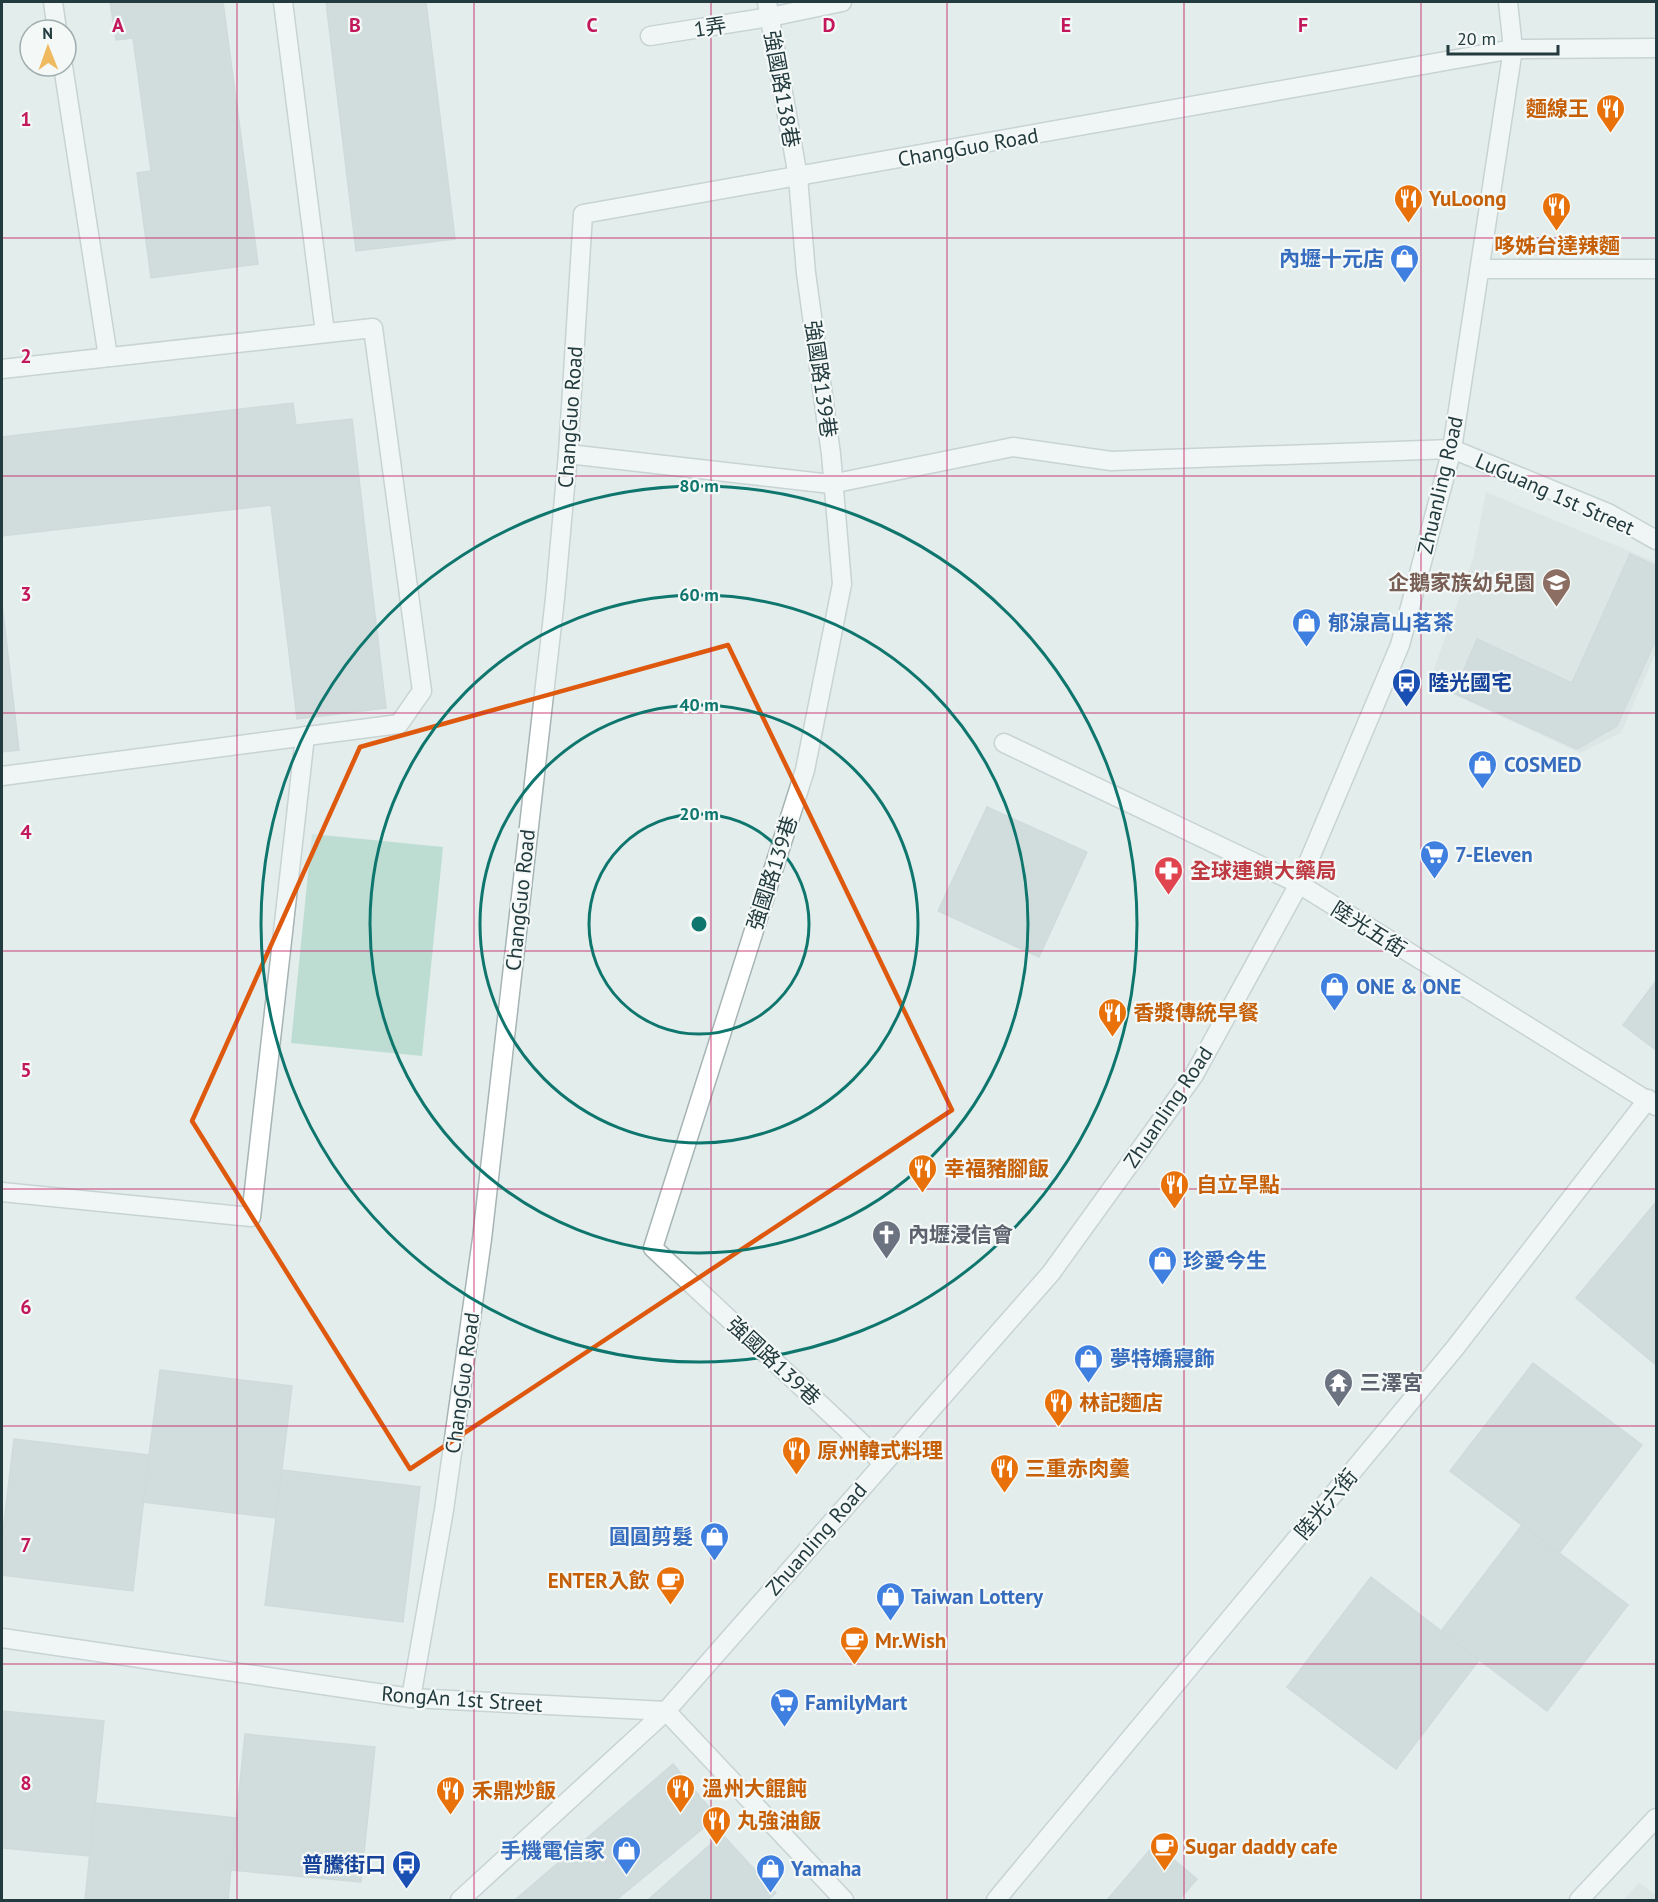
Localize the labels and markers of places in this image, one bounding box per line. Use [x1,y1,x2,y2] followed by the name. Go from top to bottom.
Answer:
[1594,92,1626,134] restaurant icon: 麵線王
[1526,95,1589,122] place label: 麵線王
[1392,182,1424,224] restaurant icon: YuLoong
[1428,185,1507,212] place label: YuLoong
[1541,190,1573,232] restaurant icon: 哆姊台達辣麵
[1494,232,1620,259] place label: 哆姊台達辣麵
[1389,242,1421,284] shop icon: 內壢十元店
[1279,245,1384,272] place label: 內壢十元店
[1540,566,1572,608] school or university icon: 企鵝家族幼兒園
[1388,569,1535,596] place label: 企鵝家族幼兒園
[1291,606,1323,648] shop icon: 郁湶高山茗茶
[1328,609,1454,636] place label: 郁湶高山茗茶
[1391,666,1423,708] bus stop icon: 陸光國宅
[1428,669,1512,696] place label: 陸光國宅
[1467,748,1499,790] shop icon: COSMED
[1504,751,1582,778] place label: COSMED
[1418,838,1450,880] supermarket icon: 7-Eleven
[1455,841,1533,868] place label: 7-Eleven
[1153,854,1185,896] pharmacy icon: 全球連鎖大藥局
[1190,857,1337,884] place label: 全球連鎖大藥局
[689,914,709,934] centre of rings
[1319,970,1351,1012] shop icon: ONE & ONE
[1356,973,1461,1000] place label: ONE & ONE
[1096,996,1128,1038] restaurant icon: 香漿傳統早餐
[1133,999,1259,1026] place label: 香漿傳統早餐
[907,1152,939,1194] restaurant icon: 幸福豬腳飯
[944,1155,1049,1182] place label: 幸福豬腳飯
[1159,1168,1191,1210] restaurant icon: 自立早點
[1196,1171,1280,1198] place label: 自立早點
[871,1218,903,1260] church icon: 內壢浸信會
[908,1221,1013,1248] place label: 內壢浸信會
[1146,1244,1178,1286] shop icon: 珍愛今生
[1183,1247,1267,1274] place label: 珍愛今生
[1073,1342,1105,1384] shop icon: 夢特嬌寢飾
[1110,1345,1215,1372] place label: 夢特嬌寢飾
[1323,1366,1355,1408] temple icon: 三澤宮
[1360,1369,1423,1396] place label: 三澤宮
[1042,1386,1074,1428] restaurant icon: 林記麵店
[1079,1389,1163,1416] place label: 林記麵店
[780,1434,812,1476] restaurant icon: 原州韓式料理
[817,1437,943,1464] place label: 原州韓式料理
[988,1452,1020,1494] restaurant icon: 三重赤肉羹
[1025,1455,1130,1482] place label: 三重赤肉羹
[698,1520,730,1562] shop icon: 圓圓剪髮
[609,1523,693,1550] place label: 圓圓剪髮
[655,1564,687,1606] cafe icon: ENTER入飲
[548,1567,650,1594] place label: ENTER入飲
[874,1580,906,1622] shop icon: Taiwan Lottery
[911,1583,1044,1610] place label: Taiwan Lottery
[838,1624,870,1666] cafe icon: Mr.Wish
[875,1627,946,1654] place label: Mr.Wish
[768,1686,800,1728] supermarket icon: FamilyMart
[805,1689,908,1716] place label: FamilyMart
[665,1772,697,1814] restaurant icon: 溫州大餛飩
[435,1774,467,1816] restaurant icon: 禾鼎炒飯
[702,1775,807,1802] place label: 溫州大餛飩
[472,1777,556,1804] place label: 禾鼎炒飯
[700,1804,732,1846] restaurant icon: 丸強油飯
[737,1807,821,1834] place label: 丸強油飯
[1148,1830,1180,1872] cafe icon: Sugar daddy cafe
[1185,1833,1338,1860] place label: Sugar daddy cafe
[610,1834,642,1876] shop icon: 手機電信家
[500,1837,605,1864] place label: 手機電信家
[391,1848,423,1890] bus stop icon: 普騰街口
[302,1851,386,1878] place label: 普騰街口
[754,1852,786,1894] shop icon: Yamaha
[790,1855,862,1882] place label: Yamaha

